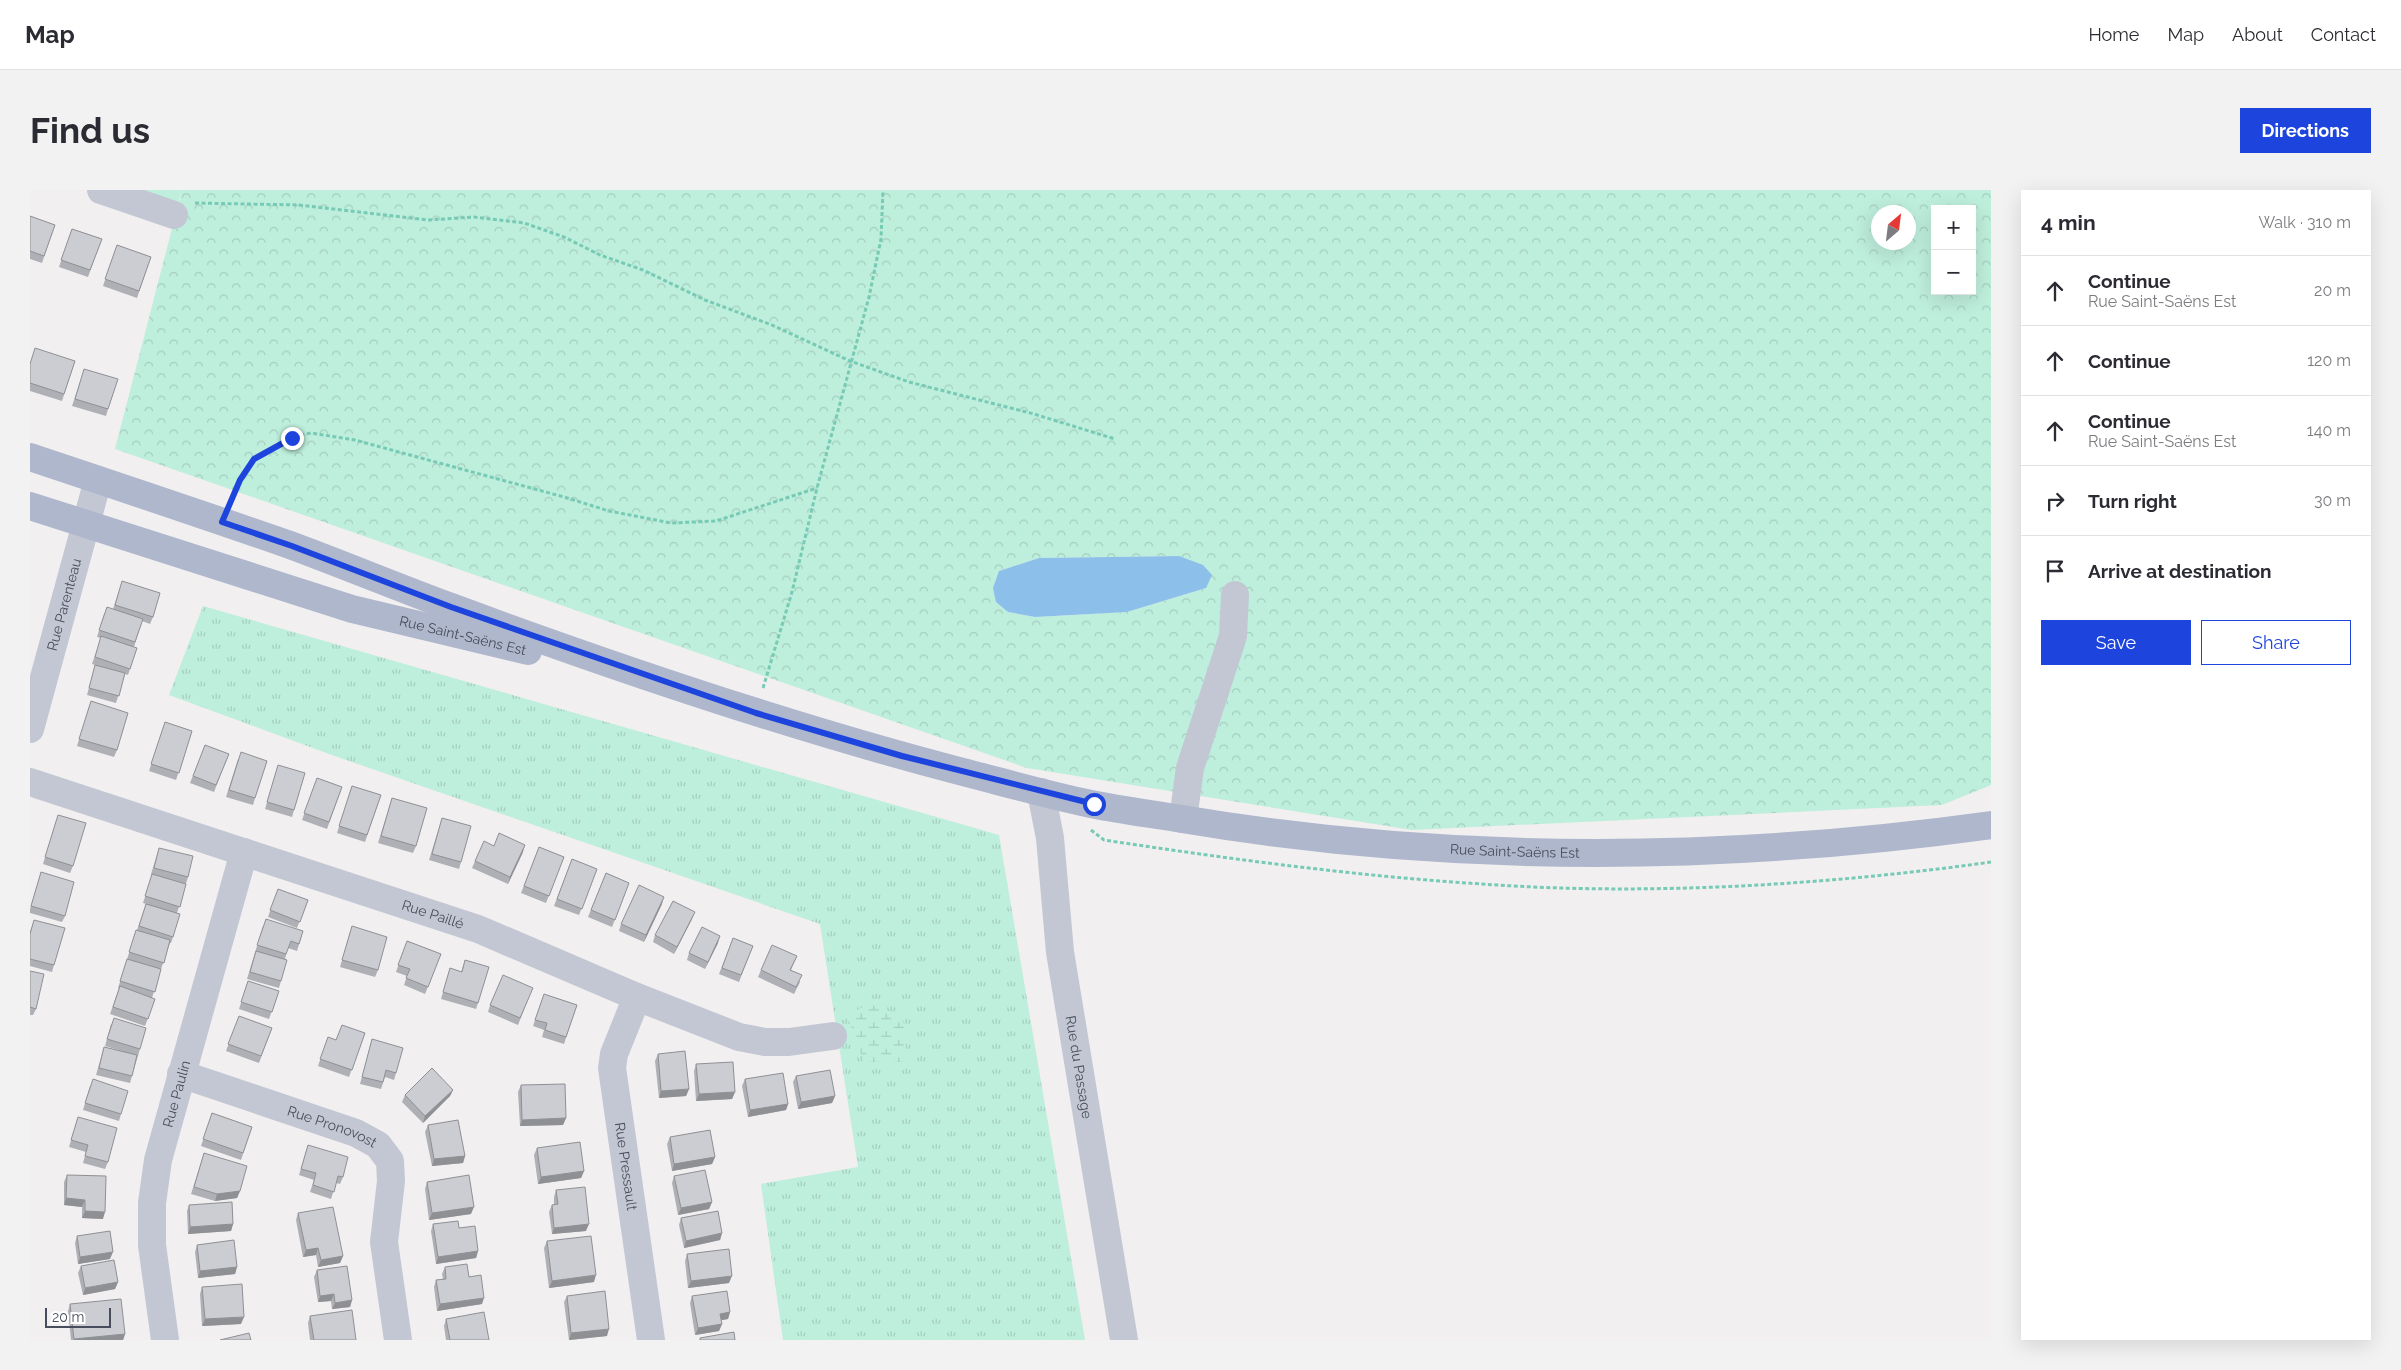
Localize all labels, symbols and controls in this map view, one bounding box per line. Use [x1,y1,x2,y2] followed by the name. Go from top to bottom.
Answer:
[25,20,75,49] text: Map
[2088,24,2139,45] text: Home
[2167,24,2204,45] text: Map
[2232,24,2283,45] text: About
[2311,24,2376,45] text: Contact
[2240,108,2371,153] button: Directions
[30,110,150,151] text: Find us
[1871,205,1916,250] north arrow
[1931,205,1976,295] map controls
[1931,205,1976,250] button: +
[2041,210,2096,235] text: 4 min
[2258,213,2351,232] text: Walk · 310 m
[1931,250,1976,295] button: −
[2088,270,2171,292] text: Continue
[2041,277,2069,305] icon: ahead
[2314,281,2351,300] text: 20 m
[2088,292,2236,311] text: Rue Saint-Saëns Est
[2041,347,2069,375] icon: ahead
[2088,350,2171,372] text: Continue
[2307,351,2351,370] text: 120 m
[2088,410,2171,432] text: Continue
[2041,417,2069,445] icon: ahead
[2307,421,2351,440] text: 140 m
[281,427,304,450] route end
[2088,432,2236,451] text: Rue Saint-Saëns Est
[2041,487,2069,515] icon: right
[2088,490,2177,512] text: Turn right
[2314,491,2351,510] text: 30 m
[44,557,84,653] street label: Rue Parenteau
[2041,557,2069,585] icon: arrive
[2088,560,2272,582] text: Arrive at destination
[398,613,528,658] street label: Rue Saint-Saëns Est
[2041,620,2191,665] button: Save
[2201,620,2351,665] button: Share
[1083,793,1106,816] route start
[1449,841,1580,861] street label: Rue Saint-Saëns Est
[400,897,466,932] street label: Rue Paillé
[1063,1014,1095,1120] street label: Rue du Passage
[160,1059,193,1129] street label: Rue Paulin
[285,1102,380,1151] street label: Rue Pronovost
[612,1121,640,1212] street label: Rue Pressault
[45,1305,111,1328] scale bar
[52,1309,84,1325] text: 20 m

